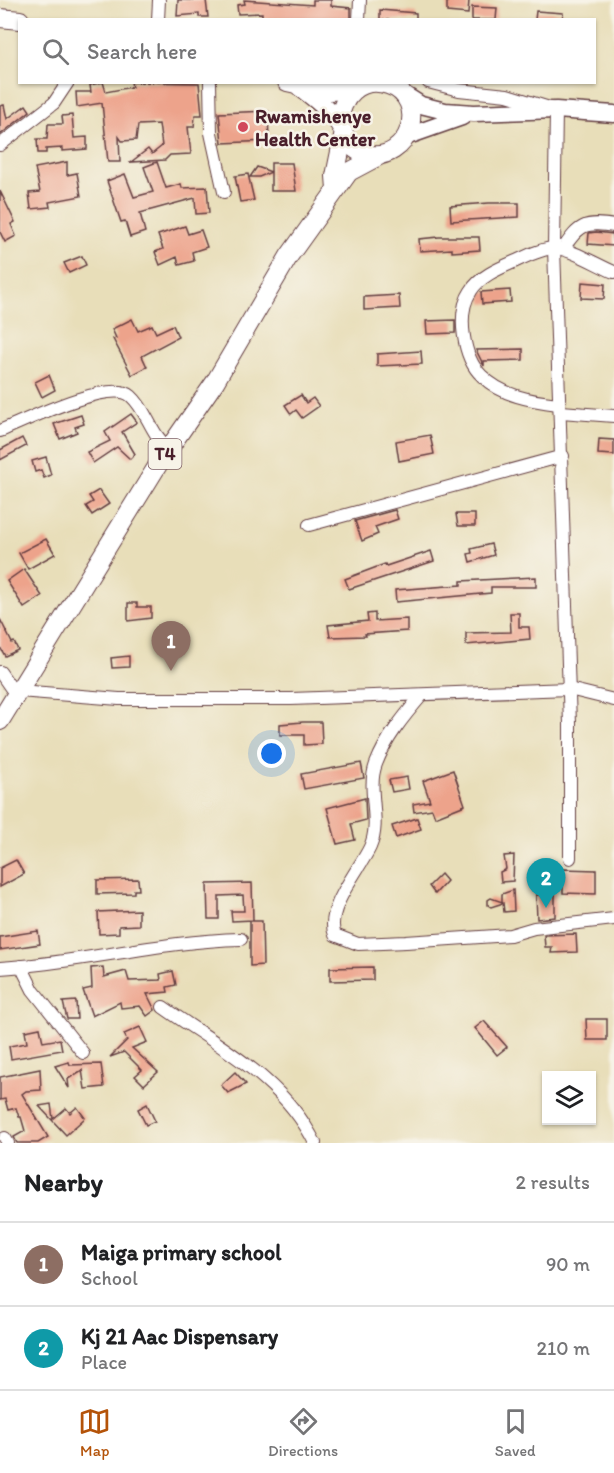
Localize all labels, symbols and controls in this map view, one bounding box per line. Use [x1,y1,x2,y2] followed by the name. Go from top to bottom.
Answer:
[18,18,596,84] search box
[39,35,72,68] icon: search
[87,38,197,65] text: Search here
[255,104,376,151] place label: Rwamishenye Health Center
[236,120,250,134] marker: Rwamishenye Health Center
[148,439,182,469] road number: T4
[152,622,190,671] pin: 1
[257,739,286,768] your location
[526,858,566,908] pin: 2
[542,1071,596,1125] map controls
[542,1071,596,1125] button: layers
[24,1166,103,1198] text: Nearby
[516,1170,590,1194] text: 2 results
[81,1239,281,1266] text: Maiga primary school
[39,1252,48,1276] text: 1
[546,1252,590,1276] text: 90 m
[81,1266,138,1290] text: School
[81,1323,278,1350] text: Kj 21 Aac Dispensary
[38,1336,49,1360] text: 2
[537,1336,590,1360] text: 210 m
[81,1350,127,1374] text: Place
[78,1405,111,1460] tab: Map
[268,1405,338,1460] tab: Directions
[495,1405,536,1460] tab: Saved

